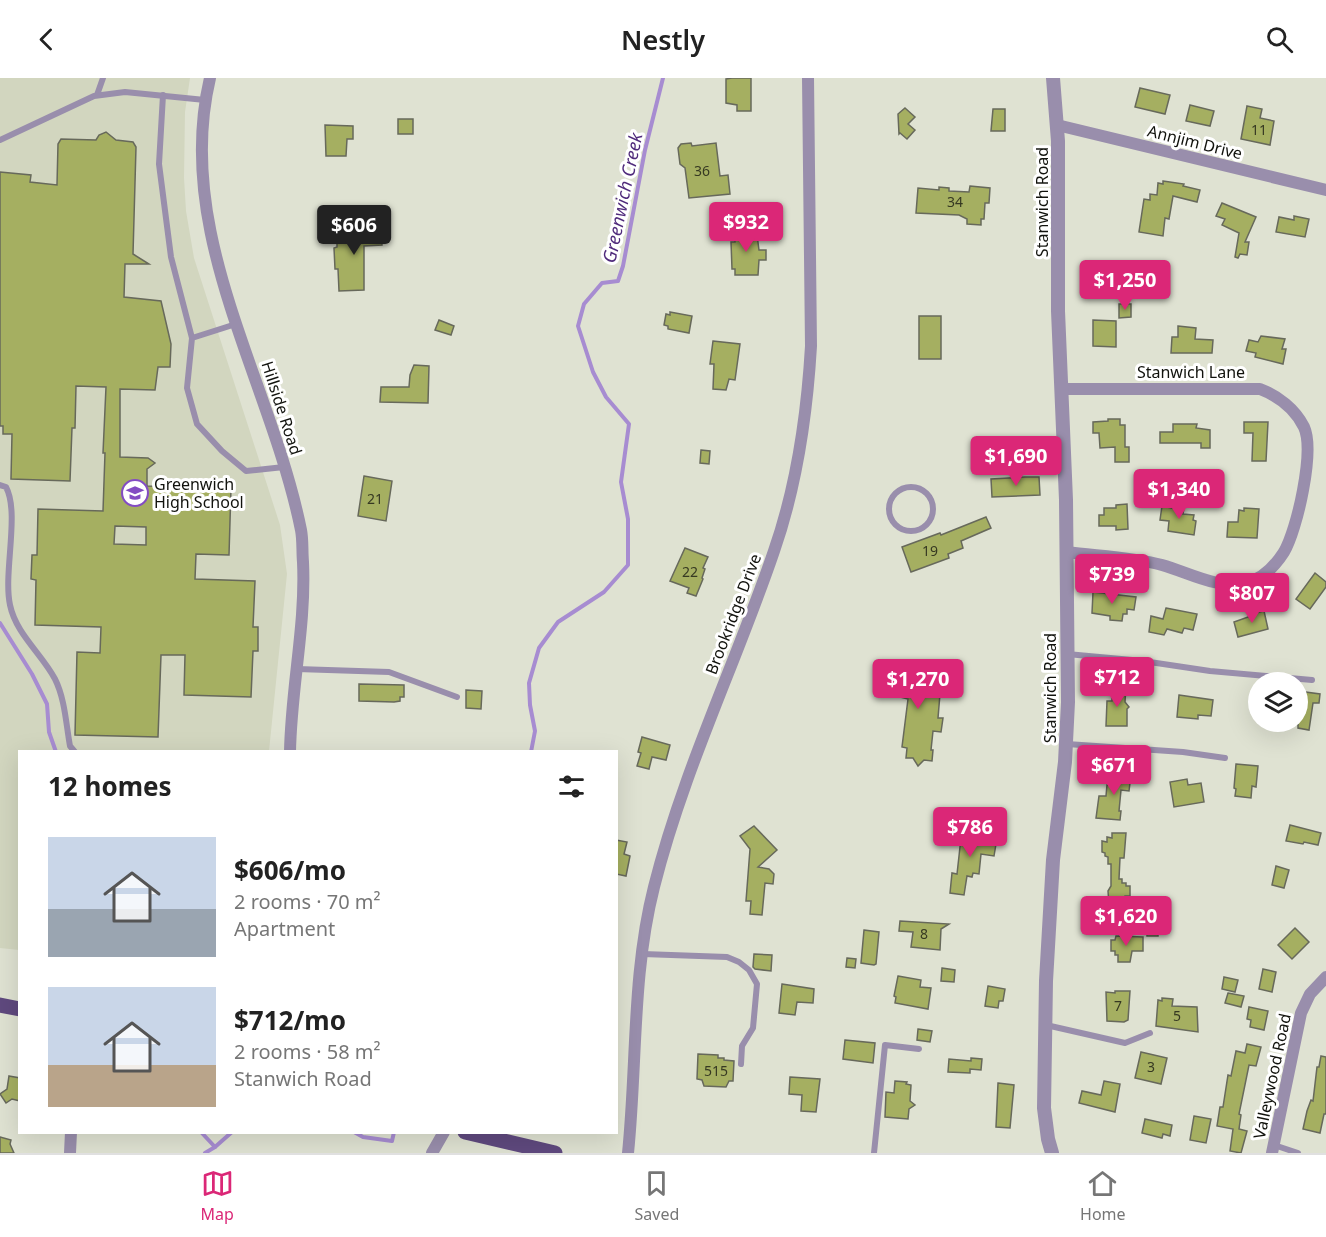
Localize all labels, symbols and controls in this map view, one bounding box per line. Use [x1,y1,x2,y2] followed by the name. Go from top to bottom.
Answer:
[621,21,705,58] text: Nestly
[30,23,63,56] icon: back
[1263,23,1296,56] icon: search
[1145,120,1245,164] street label: Annjim Drive
[1251,120,1267,139] house number: 11
[597,129,648,265] water label: Greenwich Creek
[1031,147,1053,257] street label: Stanwich Road
[694,161,710,180] house number: 36
[947,192,963,211] house number: 34
[710,202,782,253] pin: $932
[318,205,390,256] pin: $606
[723,208,769,235] text: $932
[331,211,377,238] text: $606
[1076,260,1174,311] pin: $1,250
[1094,266,1156,293] text: $1,250
[256,358,308,458] street label: Hillside Road
[1137,361,1245,383] street label: Stanwich Lane
[967,436,1065,487] pin: $1,690
[985,442,1047,469] text: $1,690
[1130,469,1228,520] pin: $1,340
[154,473,244,513] place label: Greenwich High School
[1148,475,1210,502] text: $1,340
[120,478,150,508] school or university icon: Greenwich High School
[367,489,383,508] house number: 21
[922,541,938,560] house number: 19
[700,550,766,678] street label: Brookridge Drive
[1076,554,1148,605] pin: $739
[1089,560,1135,587] text: $739
[682,562,698,581] house number: 22
[1216,573,1288,624] pin: $807
[1229,579,1275,606] text: $807
[1039,633,1061,743] street label: Stanwich Road
[1081,657,1153,708] pin: $712
[869,659,967,710] pin: $1,270
[1094,663,1140,690] text: $712
[887,665,949,692] text: $1,270
[1248,672,1308,732] map controls
[1248,672,1308,732] button: layers
[1078,745,1150,796] pin: $671
[1091,751,1137,778] text: $671
[48,768,172,804] text: 12 homes
[555,770,588,803] icon: filters
[934,807,1006,858] pin: $786
[947,813,993,840] text: $786
[234,852,346,888] text: $606/mo
[96,861,168,933] icon: home
[234,888,381,915] text: 2 rooms · 70 m²
[1077,896,1175,947] pin: $1,620
[1095,902,1157,929] text: $1,620
[234,915,335,942] text: Apartment
[920,924,928,943] house number: 8
[1114,996,1122,1015] house number: 7
[234,1002,346,1038] text: $712/mo
[1173,1006,1181,1025] house number: 5
[96,1011,168,1083] icon: home
[1248,1011,1296,1141] street label: Valleywood Road
[234,1038,381,1065] text: 2 rooms · 58 m²
[1147,1057,1155,1076] house number: 3
[704,1061,728,1080] house number: 515
[234,1065,372,1092] text: Stanwich Road
[200,1167,234,1225] tab: Map
[635,1167,679,1225] tab: Saved
[1080,1167,1126,1225] tab: Home

